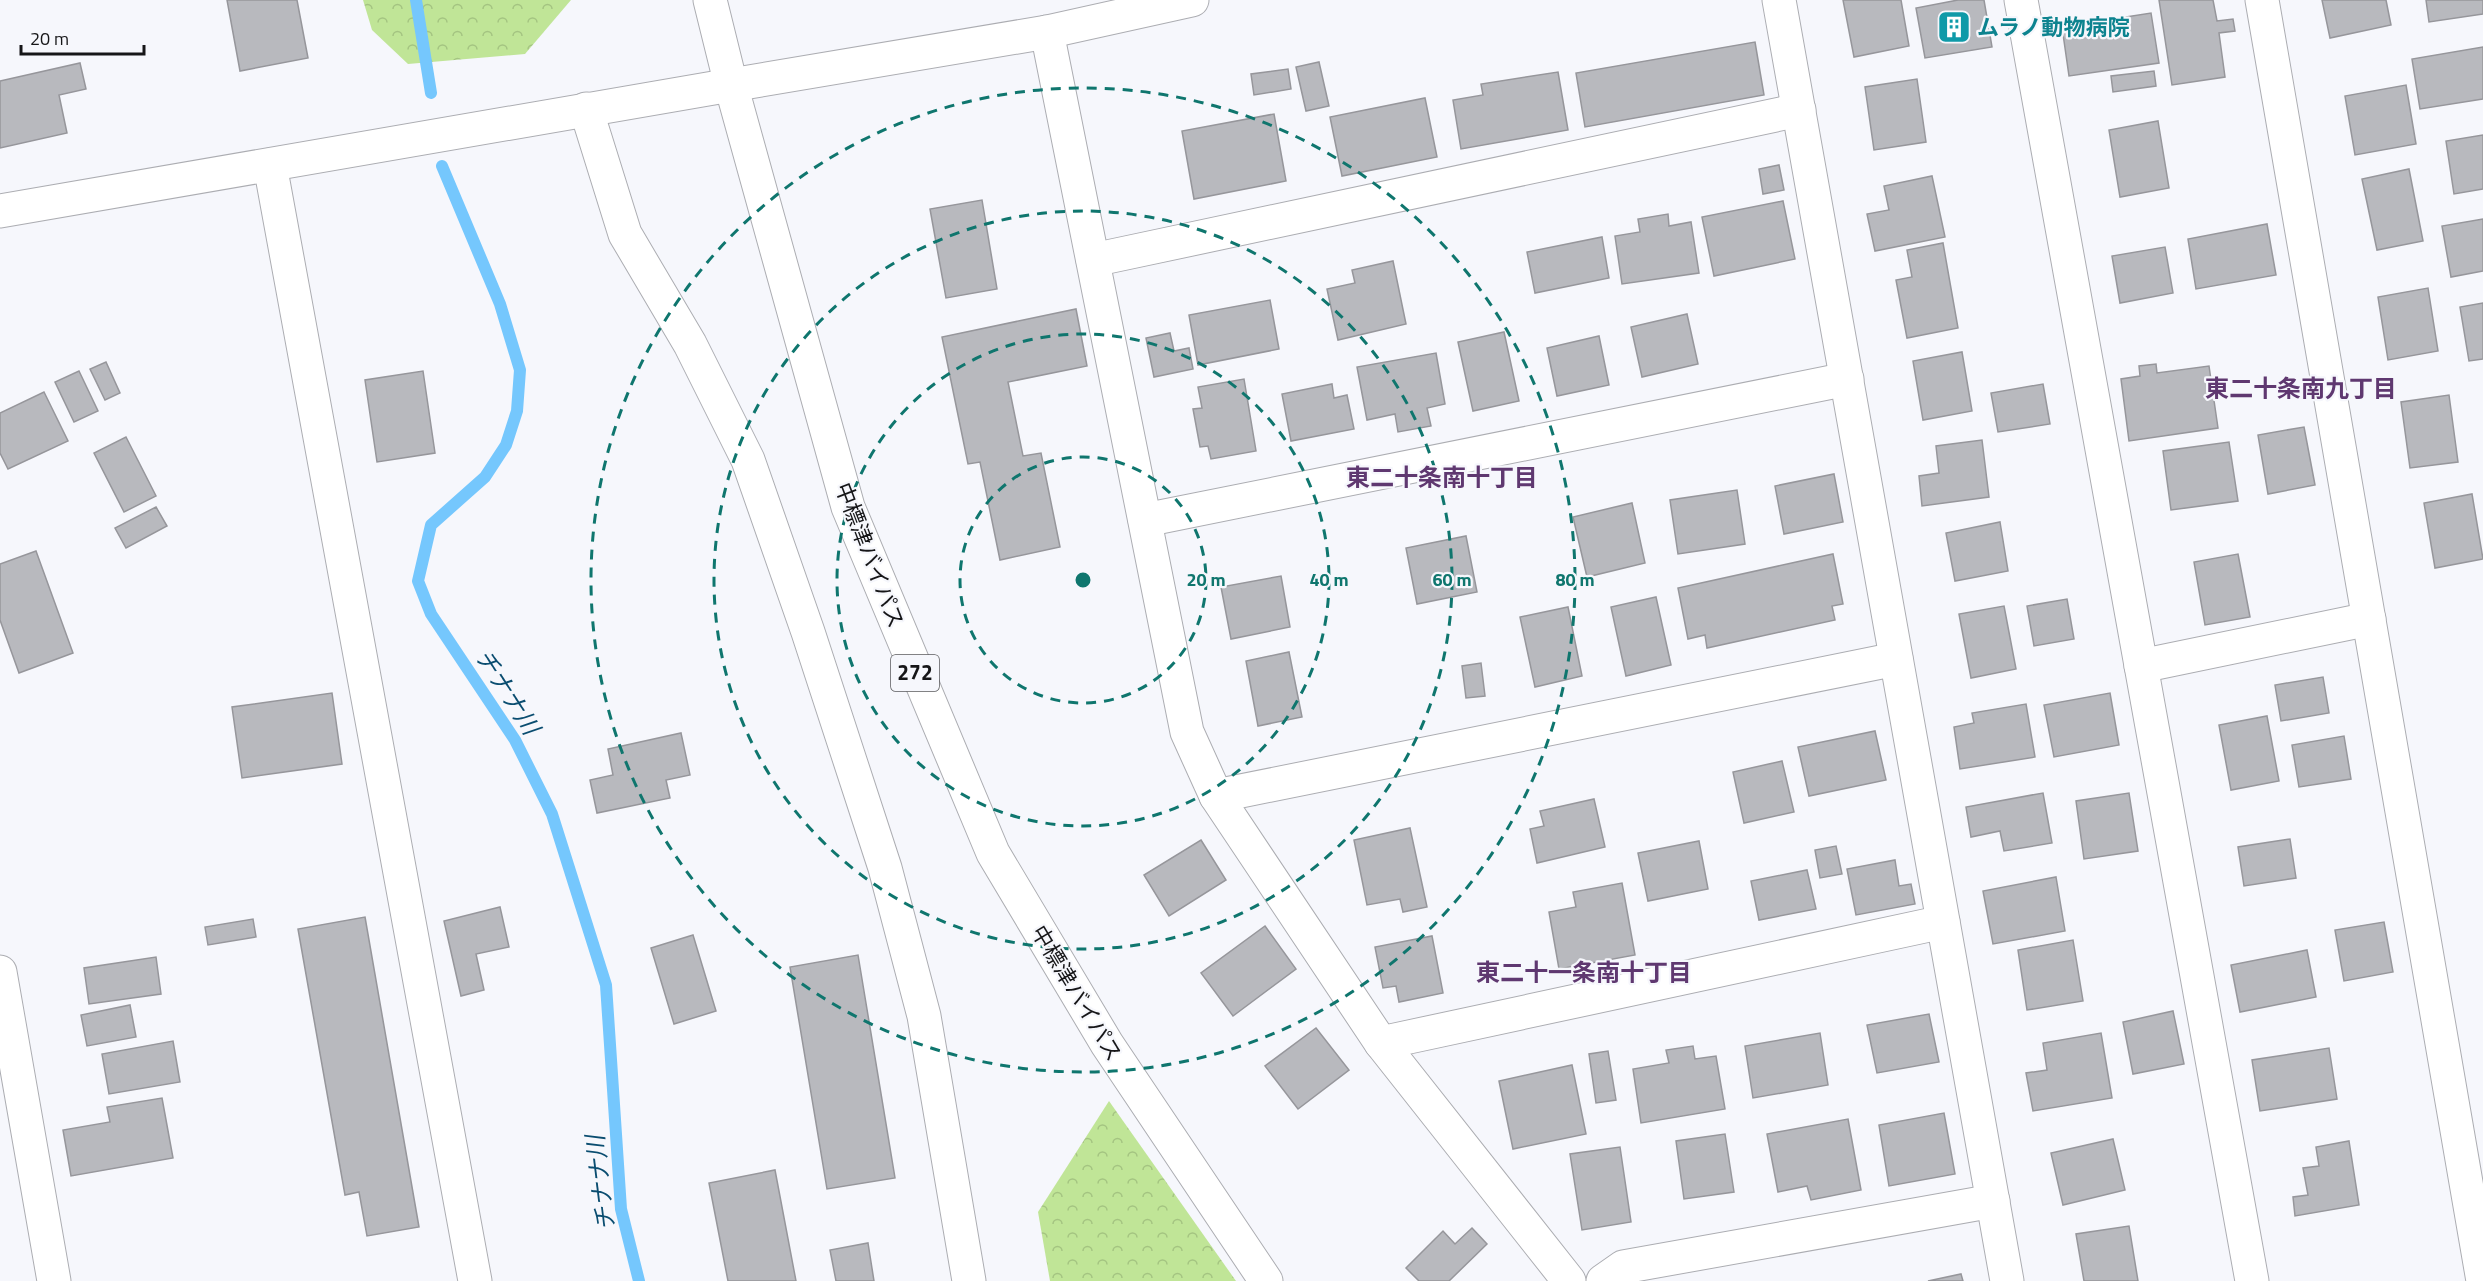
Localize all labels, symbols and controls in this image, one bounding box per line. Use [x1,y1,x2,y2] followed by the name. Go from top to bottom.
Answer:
[1936,9,1972,45] building icon: ムラノ動物病院
[1977,10,2129,44] place label: ムラノ動物病院
[21,18,144,56] scale bar
[30,25,69,52] text: 20 m
[2205,370,2397,406] district label: 東二十条南九丁目
[1346,459,1538,495] district label: 東二十条南十丁目
[827,477,913,633] street label: 中標津バイパス
[1186,566,1226,593] text: 20 m
[1309,566,1349,593] text: 40 m
[1432,566,1472,593] text: 60 m
[1555,566,1595,593] text: 80 m
[1073,570,1093,590] centre of rings
[467,641,551,744] water label: チナナ川
[891,655,939,691] road number: 272
[1023,918,1131,1068] street label: 中標津バイパス
[1476,954,1692,990] district label: 東二十一条南十丁目
[576,1130,624,1233] water label: チナナ川

